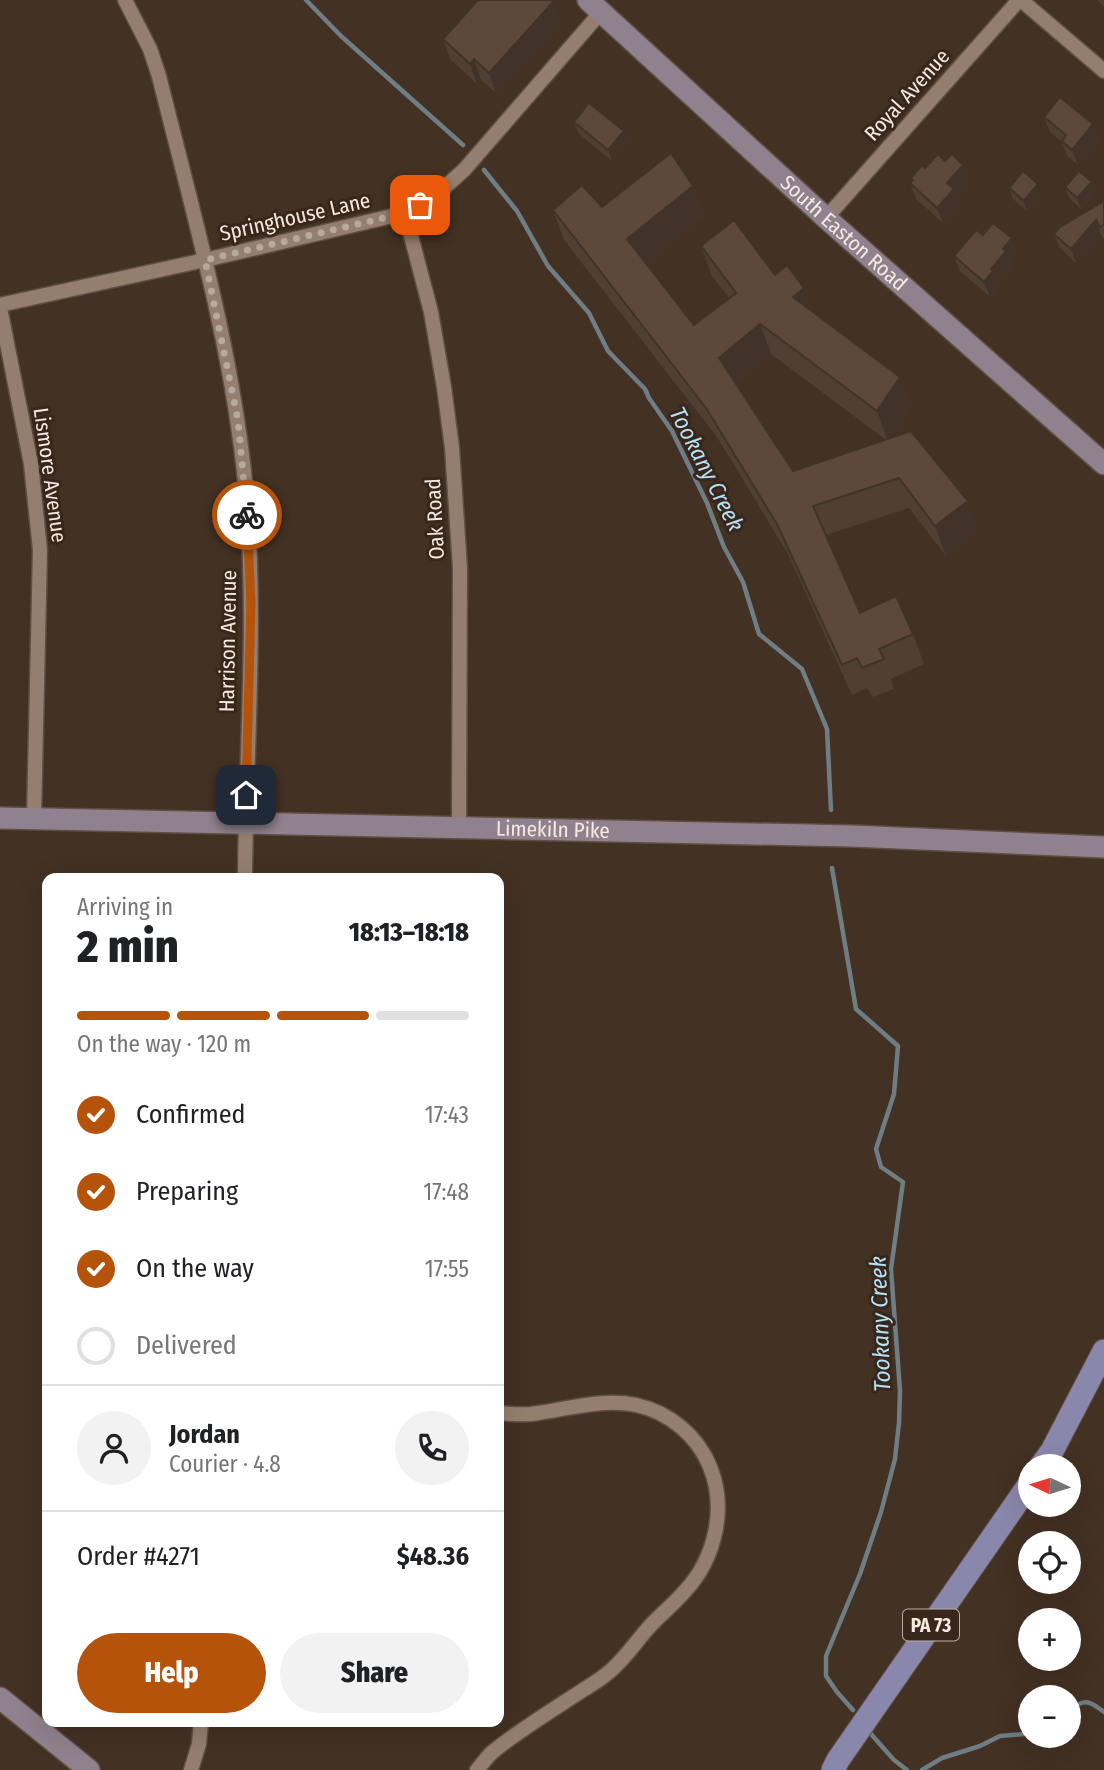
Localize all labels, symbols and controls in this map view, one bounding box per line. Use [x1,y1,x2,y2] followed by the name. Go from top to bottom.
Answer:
[859,44,955,146] street label: Royal Avenue
[775,170,912,297] street label: South Easton Road
[390,175,450,235] pin
[401,186,439,224] icon: bag
[217,187,373,247] street label: Springhouse Lane
[664,402,750,536] water label: Tookany Creek
[28,406,72,544] street label: Lismore Avenue
[420,478,450,560] street label: Oak Road
[212,480,282,550] courier
[228,496,266,534] icon: bike
[214,570,242,712] street label: Harrison Avenue
[216,765,276,825] pin
[227,776,265,814] icon: home
[496,815,610,844] street label: Limekiln Pike
[77,893,173,921] text: Arriving in
[349,917,469,948] text: 18:13–18:18
[77,919,179,974] text: 2 min
[77,1030,251,1058] text: On the way · 120 m
[77,1096,115,1134] icon: check
[136,1099,246,1130] text: Confirmed
[425,1101,469,1129] text: 17:43
[77,1173,115,1211] icon: check
[136,1176,238,1207] text: Preparing
[423,1178,469,1206] text: 17:48
[77,1250,115,1288] icon: check
[136,1253,254,1284] text: On the way
[425,1255,469,1283] text: 17:55
[864,1256,896,1392] water label: Tookany Creek
[136,1330,237,1361] text: Delivered
[77,1411,151,1485] button: person
[395,1411,469,1485] button: phone
[169,1419,240,1450] text: Jordan
[169,1450,281,1478] text: Courier · 4.8
[1018,1454,1082,1517] north arrow
[1018,1454,1081,1748] map controls
[1018,1531,1081,1594] button: locate
[77,1541,200,1572] text: Order #4271
[397,1541,469,1572] text: $48.36
[1018,1608,1081,1671] button: +
[903,1610,959,1640] road number: PA 73
[77,1633,266,1713] button: Help
[280,1633,469,1713] button: Share
[1018,1685,1081,1748] button: −

